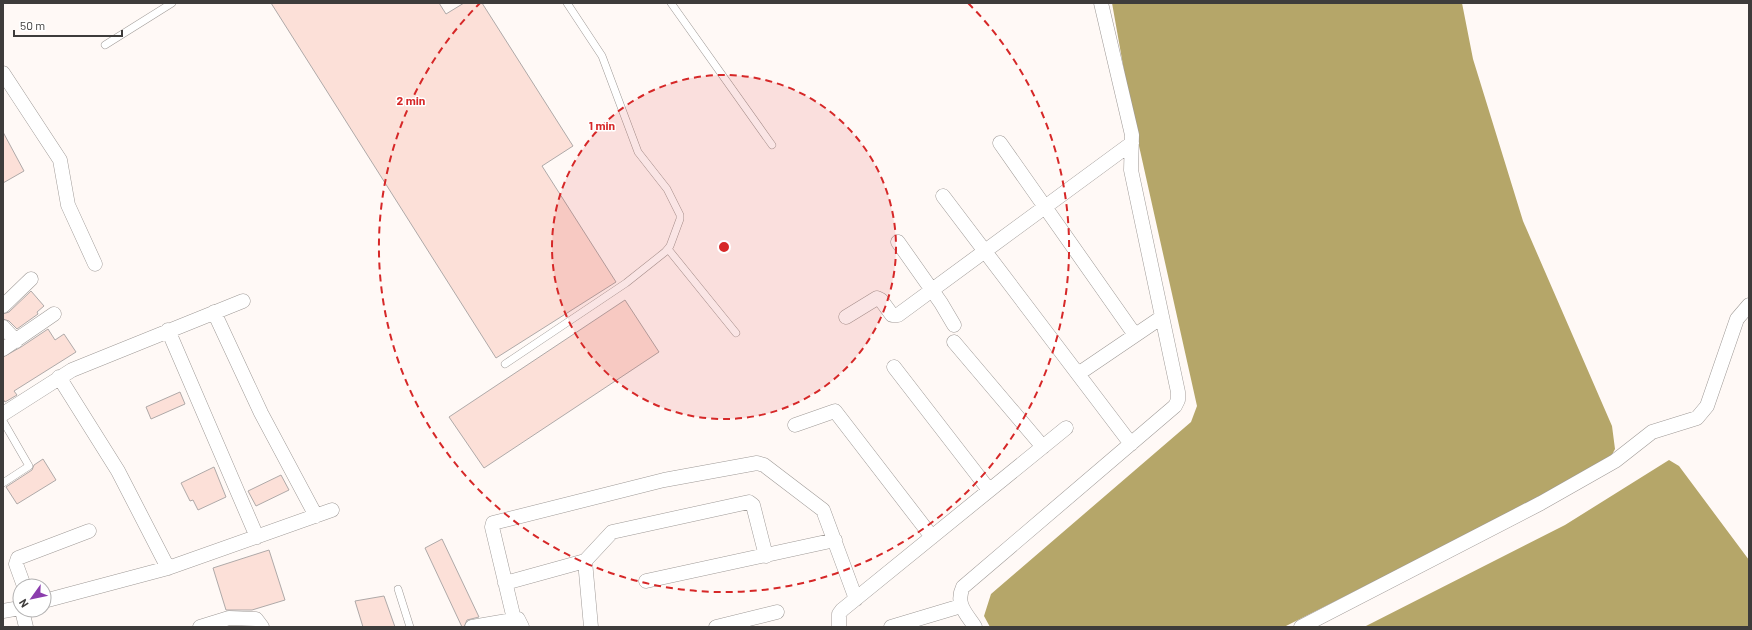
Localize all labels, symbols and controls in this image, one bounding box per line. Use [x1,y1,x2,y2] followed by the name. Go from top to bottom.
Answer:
[14,12,122,38] scale bar
[20,18,45,32] text: 50 m
[397,93,425,107] text: 2 min
[589,118,615,132] text: 1 min
[717,240,731,254] centre of rings
[12,578,52,618] north arrow
[16,597,31,610] text: N

